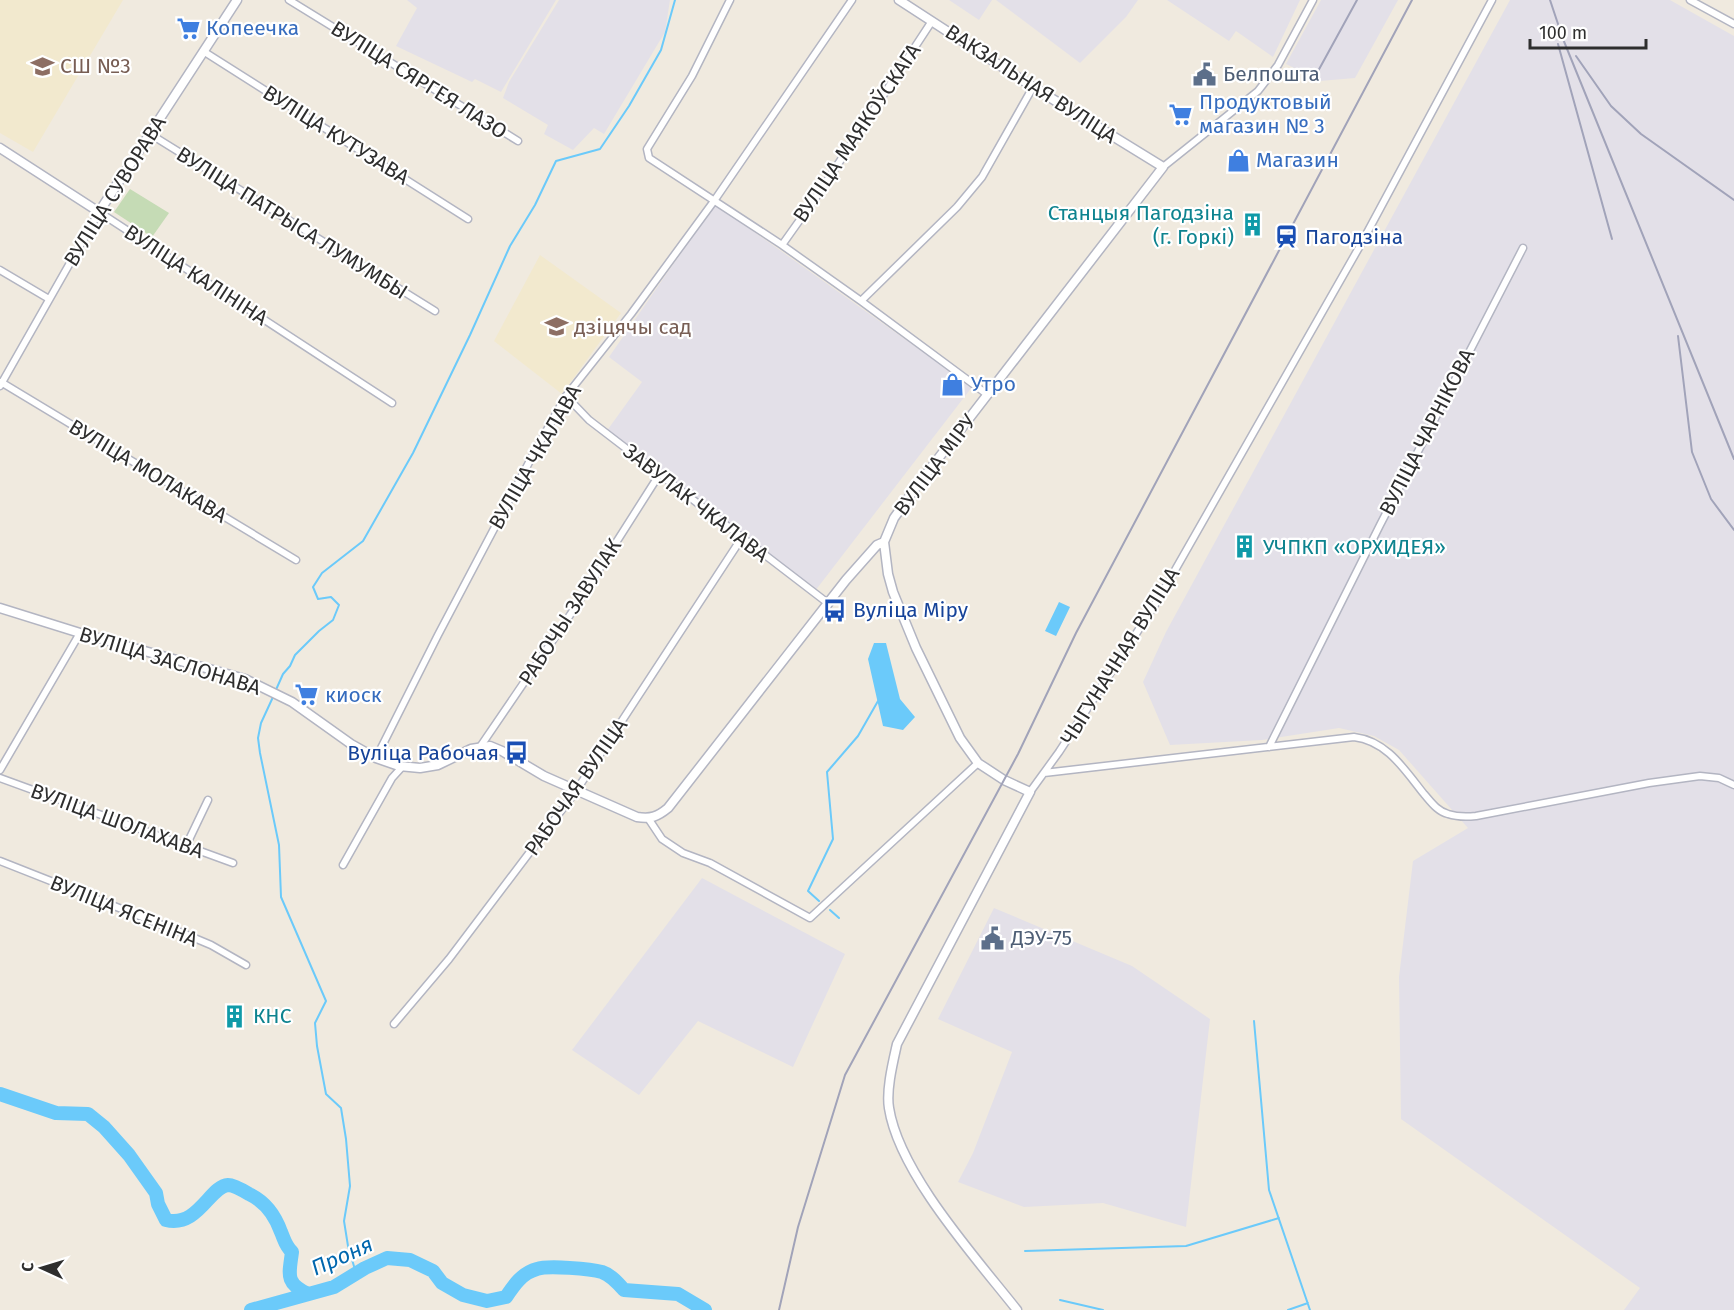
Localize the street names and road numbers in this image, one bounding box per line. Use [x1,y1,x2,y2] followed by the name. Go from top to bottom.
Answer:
[326,15,512,145] street label: ВУЛІЦА СЯРГЕЯ ЛАЗО
[940,19,1122,149] street label: ВАКЗАЛЬНАЯ ВУЛІЦА
[787,39,927,227] street label: ВУЛІЦА МАЯКОЎСКАГА
[258,80,414,190] street label: ВУЛІЦА КУТУЗАВА
[58,111,172,271] street label: ВУЛІЦА СУВОРАВА
[172,141,412,305] street label: ВУЛІЦА ПАТРЫСА ЛУМУМБЫ
[119,219,273,331] street label: ВУЛІЦА КАЛІНІНА
[1374,344,1480,520] street label: ВУЛІЦА ЧАРНІКОВА
[483,380,587,534] street label: ВУЛІЦА ЧКАЛАВА
[888,409,982,521] street label: ВУЛІЦА МІРУ
[64,414,232,528] street label: ВУЛІЦА МОЛАКАВА
[618,438,774,568] street label: ЗАВУЛАК ЧКАЛАВА
[513,533,627,690] street label: РАБОЧЫ ЗАВУЛАК
[1055,562,1185,750] street label: ЧЫГУНАЧНАЯ ВУЛІЦА
[76,621,264,701] street label: ВУЛІЦА ЗАСЛОНАВА
[519,713,633,861] street label: РАБОЧАЯ ВУЛІЦА
[27,778,207,864] street label: ВУЛІЦА ШОЛАХАВА
[46,869,202,953] street label: ВУЛІЦА ЯСЕНІНА

